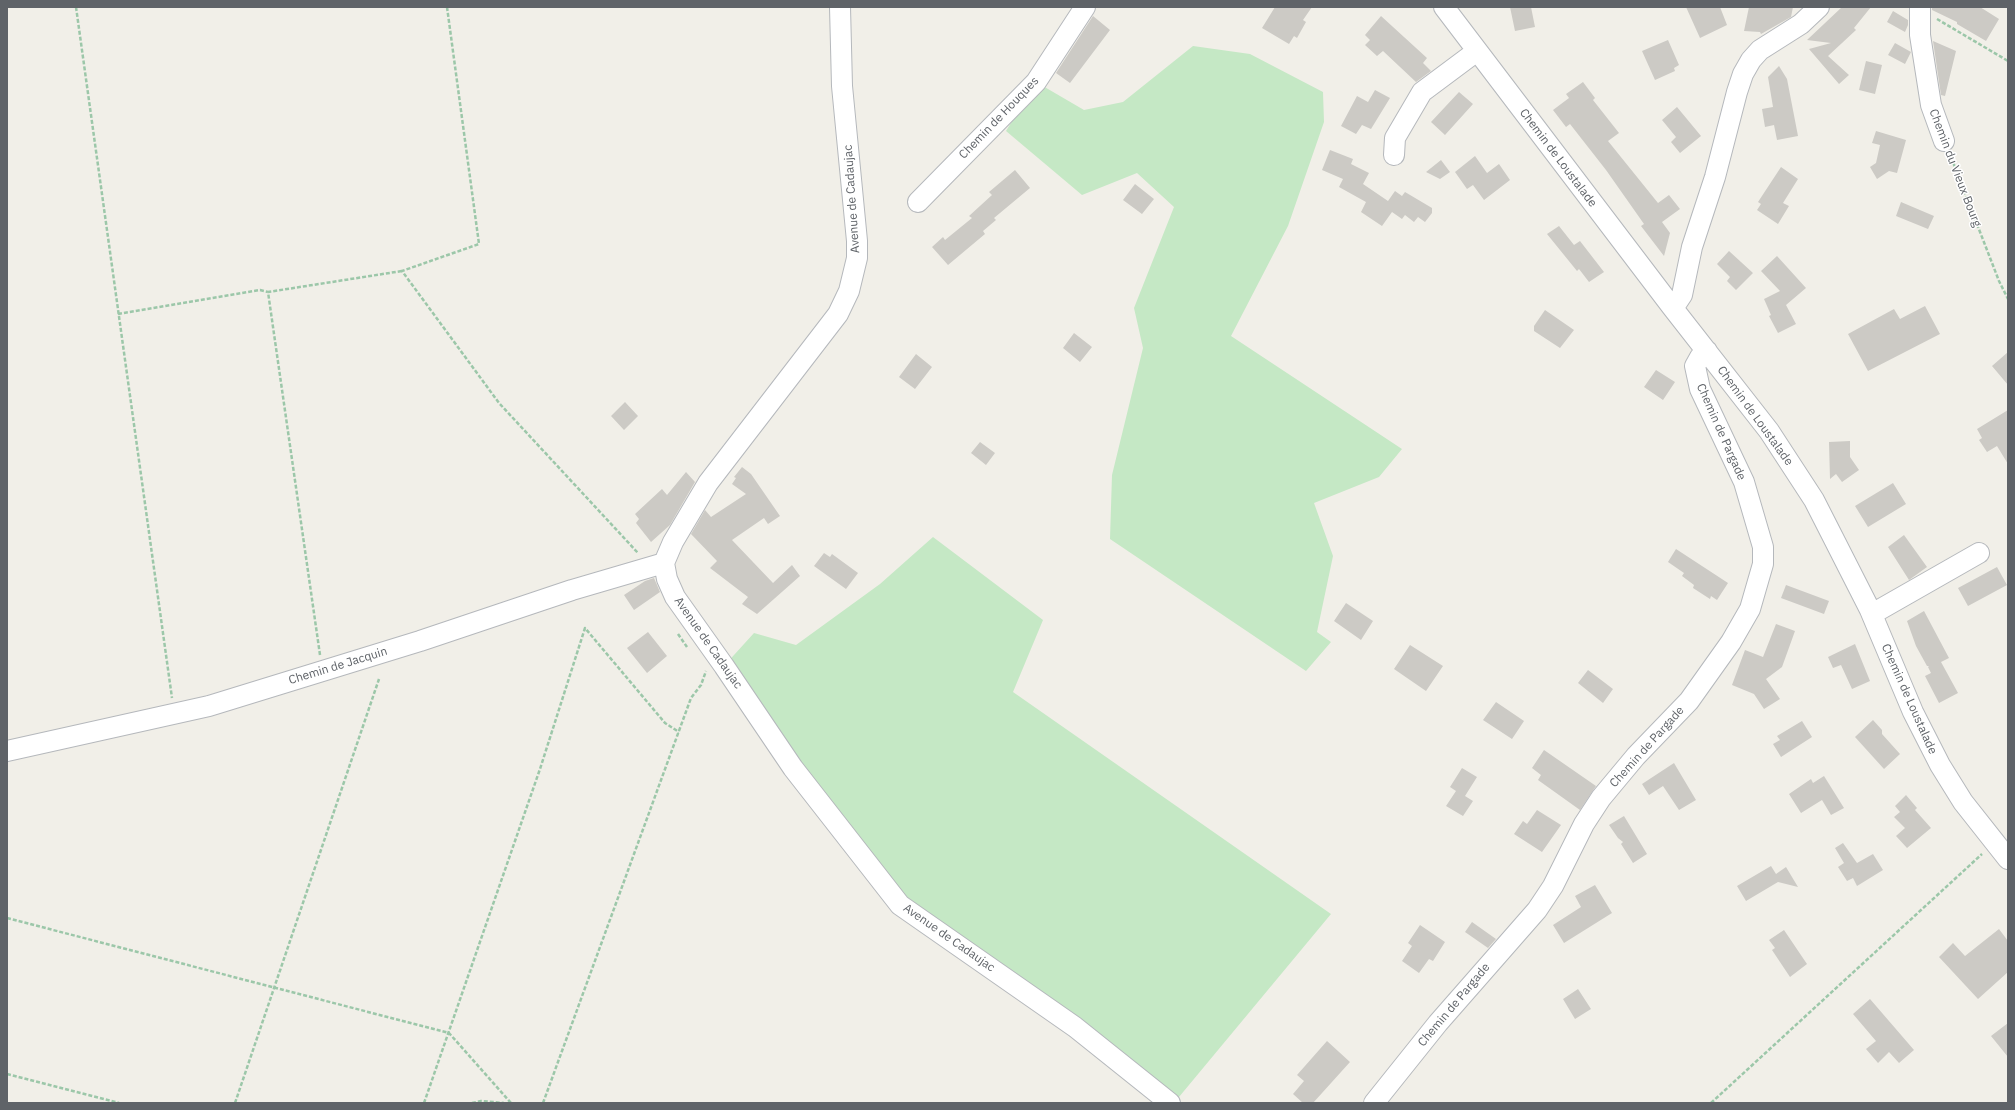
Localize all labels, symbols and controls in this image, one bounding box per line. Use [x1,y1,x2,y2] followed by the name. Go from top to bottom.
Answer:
[956,74,1042,162] street label: Chemin de Houques
[1516,106,1600,210] street label: Chemin de Loustalade
[1926,107,1984,229] street label: Chemin du Vieux Bourg
[841,144,863,254] street label: Avenue de Cadaujac
[1714,363,1796,469] street label: Chemin de Loustalade
[1693,381,1749,483] street label: Chemin de Pargade
[671,594,745,692] street label: Avenue de Cadaujac
[1878,642,1940,756] street label: Chemin de Loustalade
[287,644,389,688] street label: Chemin de Jacquin
[1607,703,1687,791] street label: Chemin de Pargade
[900,901,998,975] street label: Avenue de Cadaujac
[1415,960,1493,1050] street label: Chemin de Pargade

